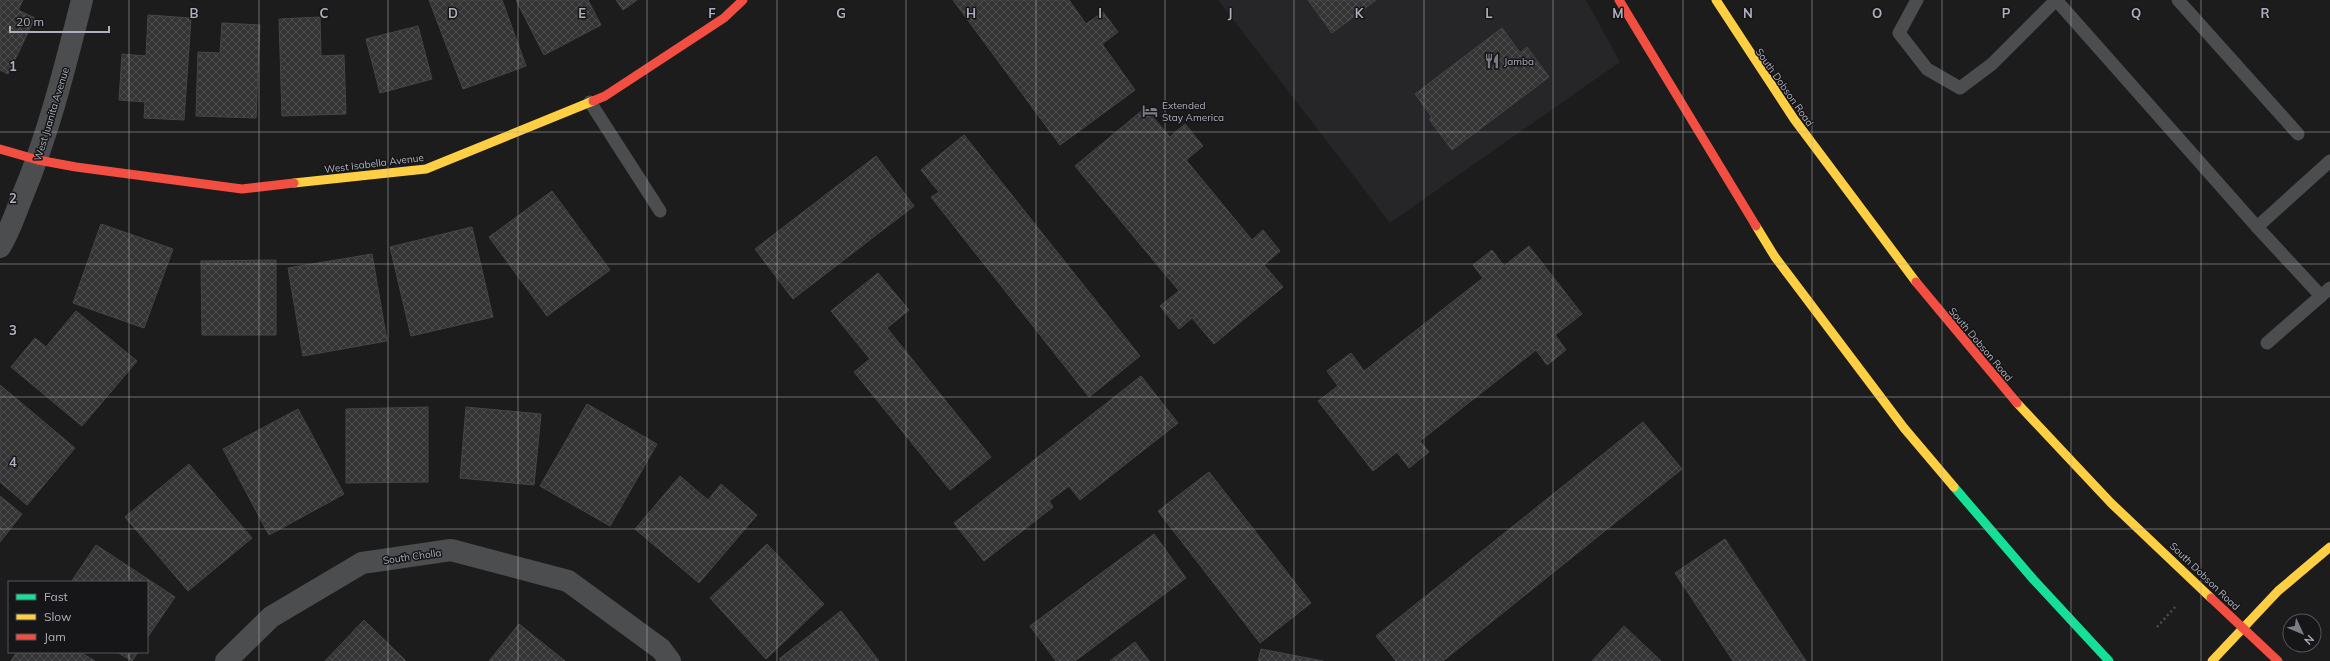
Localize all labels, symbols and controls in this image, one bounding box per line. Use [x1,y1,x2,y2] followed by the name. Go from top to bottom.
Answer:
[190,5,199,21] text: B
[320,5,329,21] text: C
[448,5,458,21] text: D
[578,5,586,21] text: E
[708,5,716,21] text: F
[836,5,846,21] text: G
[966,5,976,21] text: H
[1098,5,1102,21] text: I
[1228,5,1232,21] text: J
[1355,5,1365,21] text: K
[1485,5,1493,21] text: L
[1612,5,1624,21] text: M
[1743,5,1753,21] text: N
[1872,5,1882,21] text: O
[2002,5,2011,21] text: P
[2131,5,2141,21] text: Q
[2260,5,2270,21] text: R
[10,8,109,34] scale bar
[16,14,44,29] text: 20 m
[1753,46,1816,129] street label: South Dobson Road
[1483,52,1501,70] restaurant icon: Jamba
[1504,55,1534,68] place label: Jamba
[9,58,17,74] text: 1
[31,66,72,163] street label: West Juanita Avenue
[1162,99,1224,124] place label: Extended Stay America
[1141,102,1159,120] hotel icon: Extended Stay America
[324,151,425,176] street label: West Isabella Avenue
[9,190,17,206] text: 2
[1946,305,2015,384] street label: South Dobson Road
[9,322,17,338] text: 3
[9,454,17,470] text: 4
[2167,540,2242,613] street label: South Dobson Road
[382,546,442,567] street label: South Cholla
[8,581,148,653] legend
[44,589,68,604] text: Fast
[44,609,72,624] text: Slow
[2282,613,2322,653] north arrow
[44,629,66,644] text: Jam
[2301,632,2317,648] text: N

